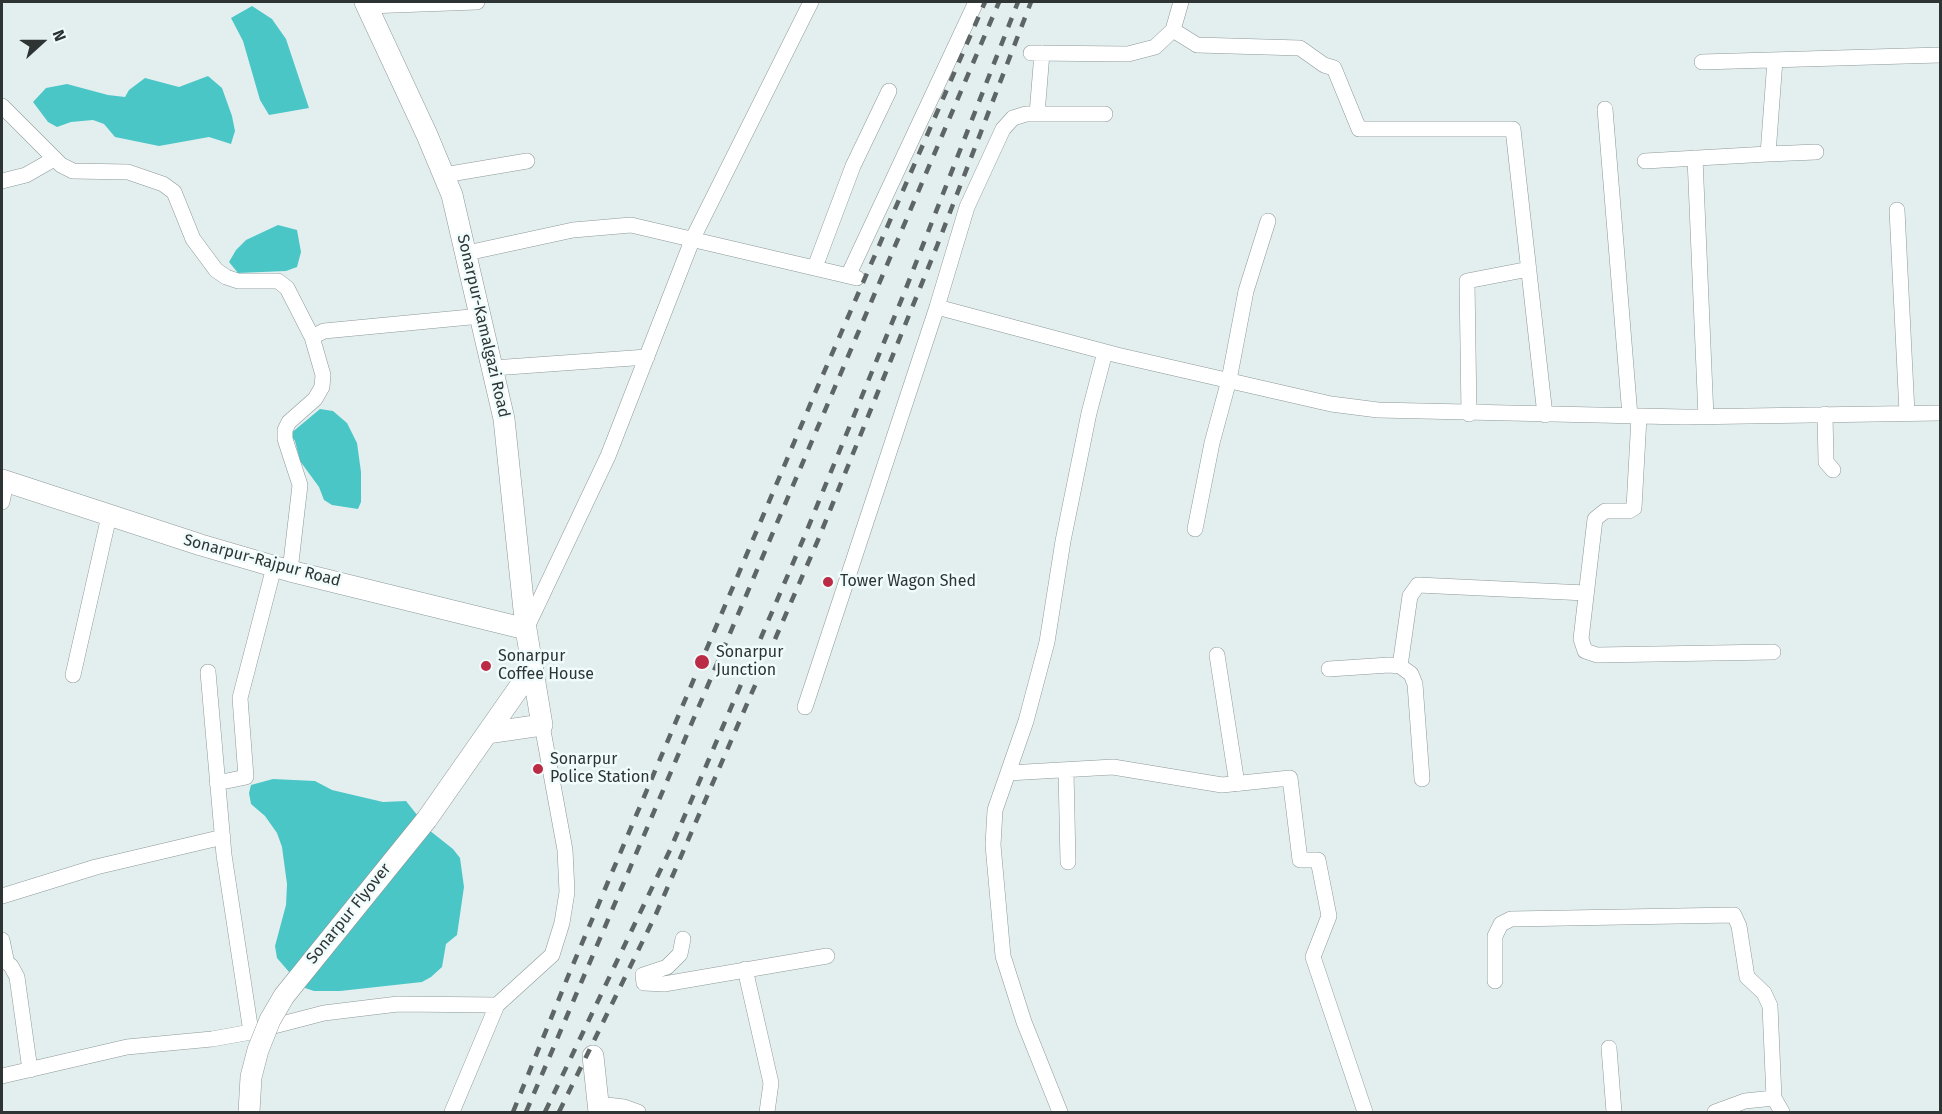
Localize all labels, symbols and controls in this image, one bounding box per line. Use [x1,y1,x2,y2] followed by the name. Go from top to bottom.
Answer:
[12,12,72,72] north arrow
[48,27,70,44] text: N
[453,232,513,420] street label: Sonarpur-Kamalgazi Road
[181,531,343,591] street label: Sonarpur-Rajpur Road
[840,572,976,592] place label: Tower Wagon Shed
[821,575,835,589] marker: Tower Wagon Shed
[716,643,783,681] place label: Sonarpur Junction
[498,647,594,685] place label: Sonarpur Coffee House
[693,653,711,671] marker: Sonarpur Junction
[479,659,493,673] marker: Sonarpur Coffee House
[550,750,650,788] place label: Sonarpur Police Station
[531,762,545,776] marker: Sonarpur Police Station
[303,860,395,968] street label: Sonarpur Flyover

